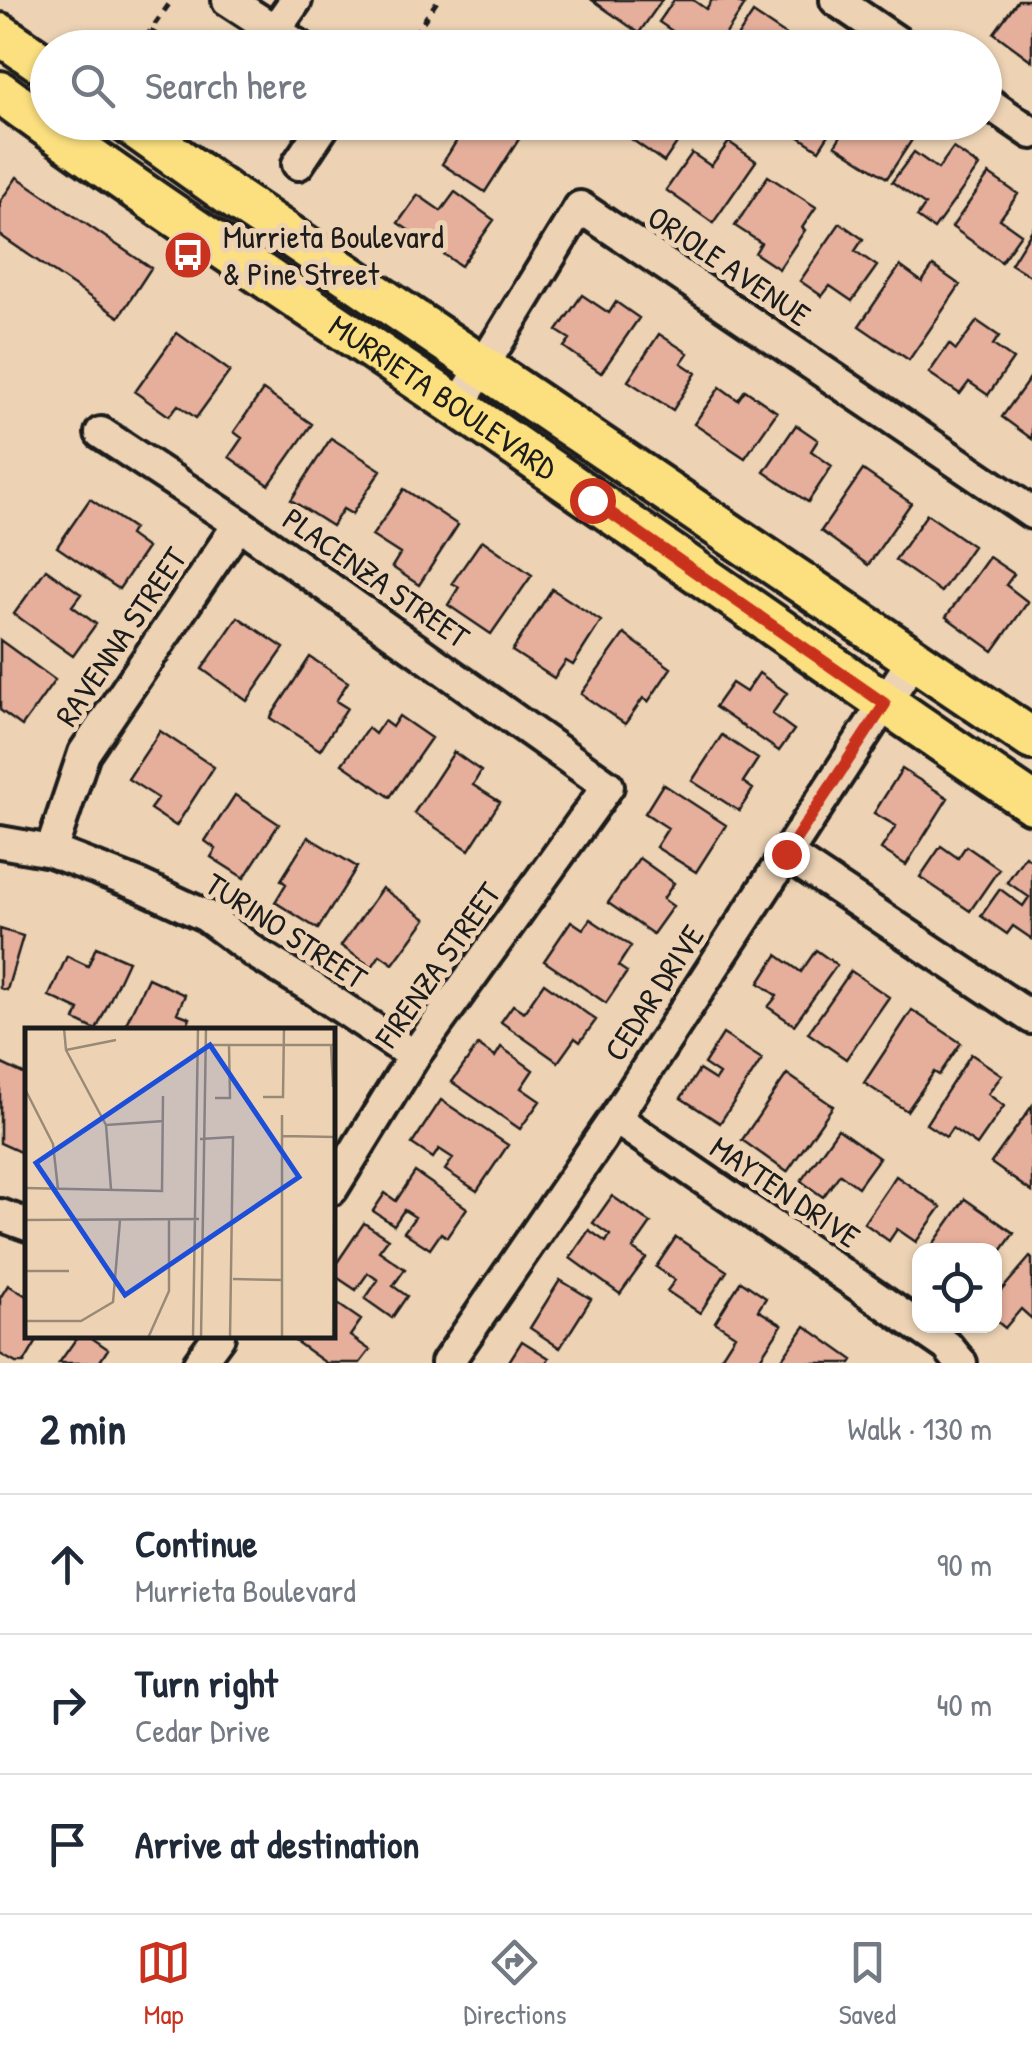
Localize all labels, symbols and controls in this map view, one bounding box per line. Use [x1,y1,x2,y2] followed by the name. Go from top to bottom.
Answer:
[30,30,1002,140] search box
[65,58,120,113] icon: search
[145,59,307,111] text: Search here
[640,195,819,336] street label: ORIOLE AVENUE
[223,215,444,295] place label: Murrieta Boulevard & Pine Street
[162,229,214,281] bus stop icon: Murrieta Boulevard & Pine Street
[321,304,566,489] street label: MURRIETA BOULEVARD
[570,478,616,524] route start
[275,497,479,658] street label: PLACENZA STREET
[45,538,197,734] street label: RAVENNA STREET
[764,832,810,878] route end
[197,862,376,999] street label: TURINO STREET
[364,873,511,1056] street label: FIRENZA STREET
[594,917,713,1069] street label: CEDAR DRIVE
[25,1028,335,1338] inset map
[702,1126,868,1257] street label: MAYTEN DRIVE
[912,1243,1002,1333] map controls
[912,1243,1002,1333] button: locate
[40,1400,126,1457] text: 2 min
[847,1407,992,1450] text: Walk · 130 m
[135,1517,257,1569] text: Continue
[40,1537,95,1592] icon: ahead
[937,1543,992,1586] text: 90 m
[135,1569,356,1612] text: Murrieta Boulevard
[135,1657,278,1709] text: Turn right
[40,1677,95,1732] icon: right
[937,1683,992,1726] text: 40 m
[135,1709,270,1752] text: Cedar Drive
[40,1817,95,1872] icon: arrive
[135,1818,419,1870] text: Arrive at destination
[136,1935,191,2033] tab: Map
[463,1935,566,2033] tab: Directions
[839,1935,896,2033] tab: Saved

